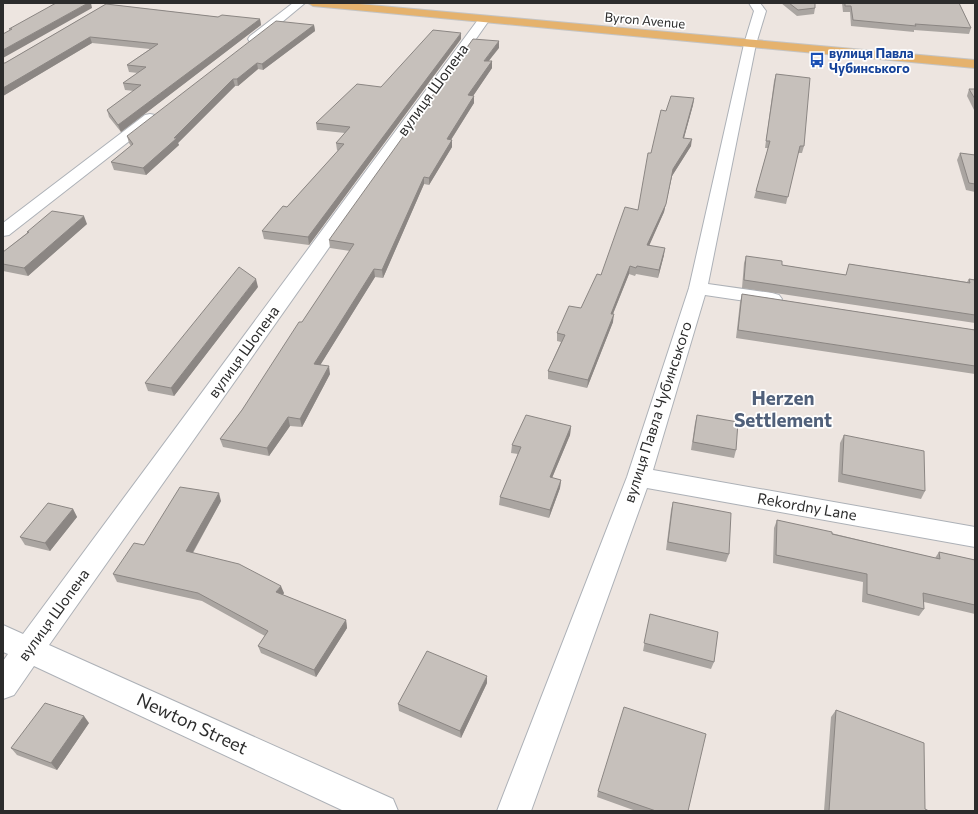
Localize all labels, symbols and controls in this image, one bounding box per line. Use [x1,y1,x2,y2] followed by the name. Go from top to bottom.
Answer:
[604,8,686,32] street label: Byron Avenue
[393,40,472,139] street label: вулиця Шопена
[829,45,914,76] place label: вулиця Павла Чубинського
[808,51,826,69] bus stop icon: вулиця Павла Чубинського
[204,302,283,401] street label: вулиця Шопена
[619,319,695,505] street label: вулиця Павла Чубинського
[734,386,832,431] district label: Herzen Settlement
[756,488,858,524] street label: Rekordny Lane
[14,565,93,664] street label: вулиця Шопена
[133,688,251,758] street label: Newton Street

